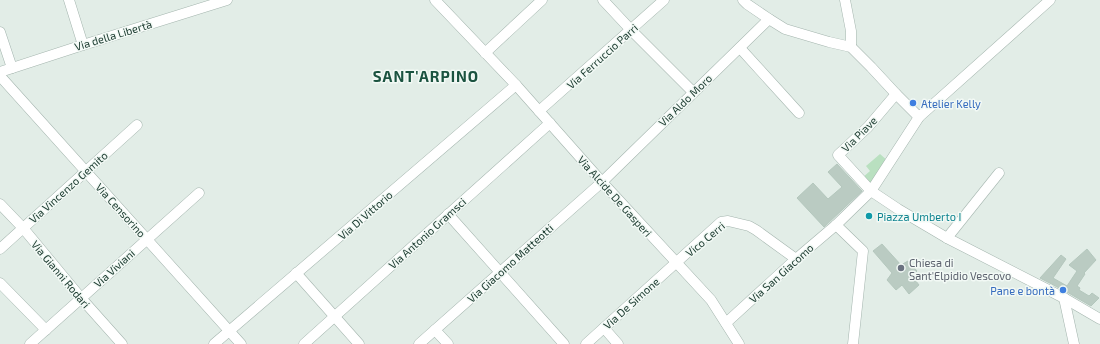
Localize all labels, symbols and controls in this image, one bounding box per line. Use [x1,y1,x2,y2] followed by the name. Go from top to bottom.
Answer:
[73,17,153,53] street label: Via della Libertà
[564,21,640,91] street label: Via Ferruccio Parri
[373,67,479,85] district label: SANT'ARPINO
[656,71,714,129] street label: Via Aldo Moro
[921,97,981,110] place label: Atelier Kelly
[908,98,918,108] marker: Atelier Kelly
[839,113,880,154] street label: Via Piave
[26,148,110,226] street label: Via Vincenzo Gemito
[575,153,655,239] street label: Via Alcide De Gasperi
[93,180,149,240] street label: Via Censorino
[335,188,395,242] street label: Via Di Vittorio
[386,195,468,271] street label: Via Antonio Gramsci
[877,210,961,223] place label: Piazza Umberto I
[864,211,874,221] marker: Piazza Umberto I
[683,219,727,259] street label: Vico Cerri
[464,221,556,305] street label: Via Giacomo Matteotti
[29,238,93,310] street label: Via Gianni Rodari
[746,241,816,305] street label: Via San Giacomo
[91,246,137,290] street label: Via Viviani
[909,256,1011,282] place label: Chiesa di Sant'Elpidio Vescovo
[896,263,906,273] marker: Chiesa di Sant'Elpidio Vescovo
[600,274,662,331] street label: Via De Simone
[990,284,1055,297] place label: Pane e bontà
[1058,285,1068,295] marker: Pane e bontà

